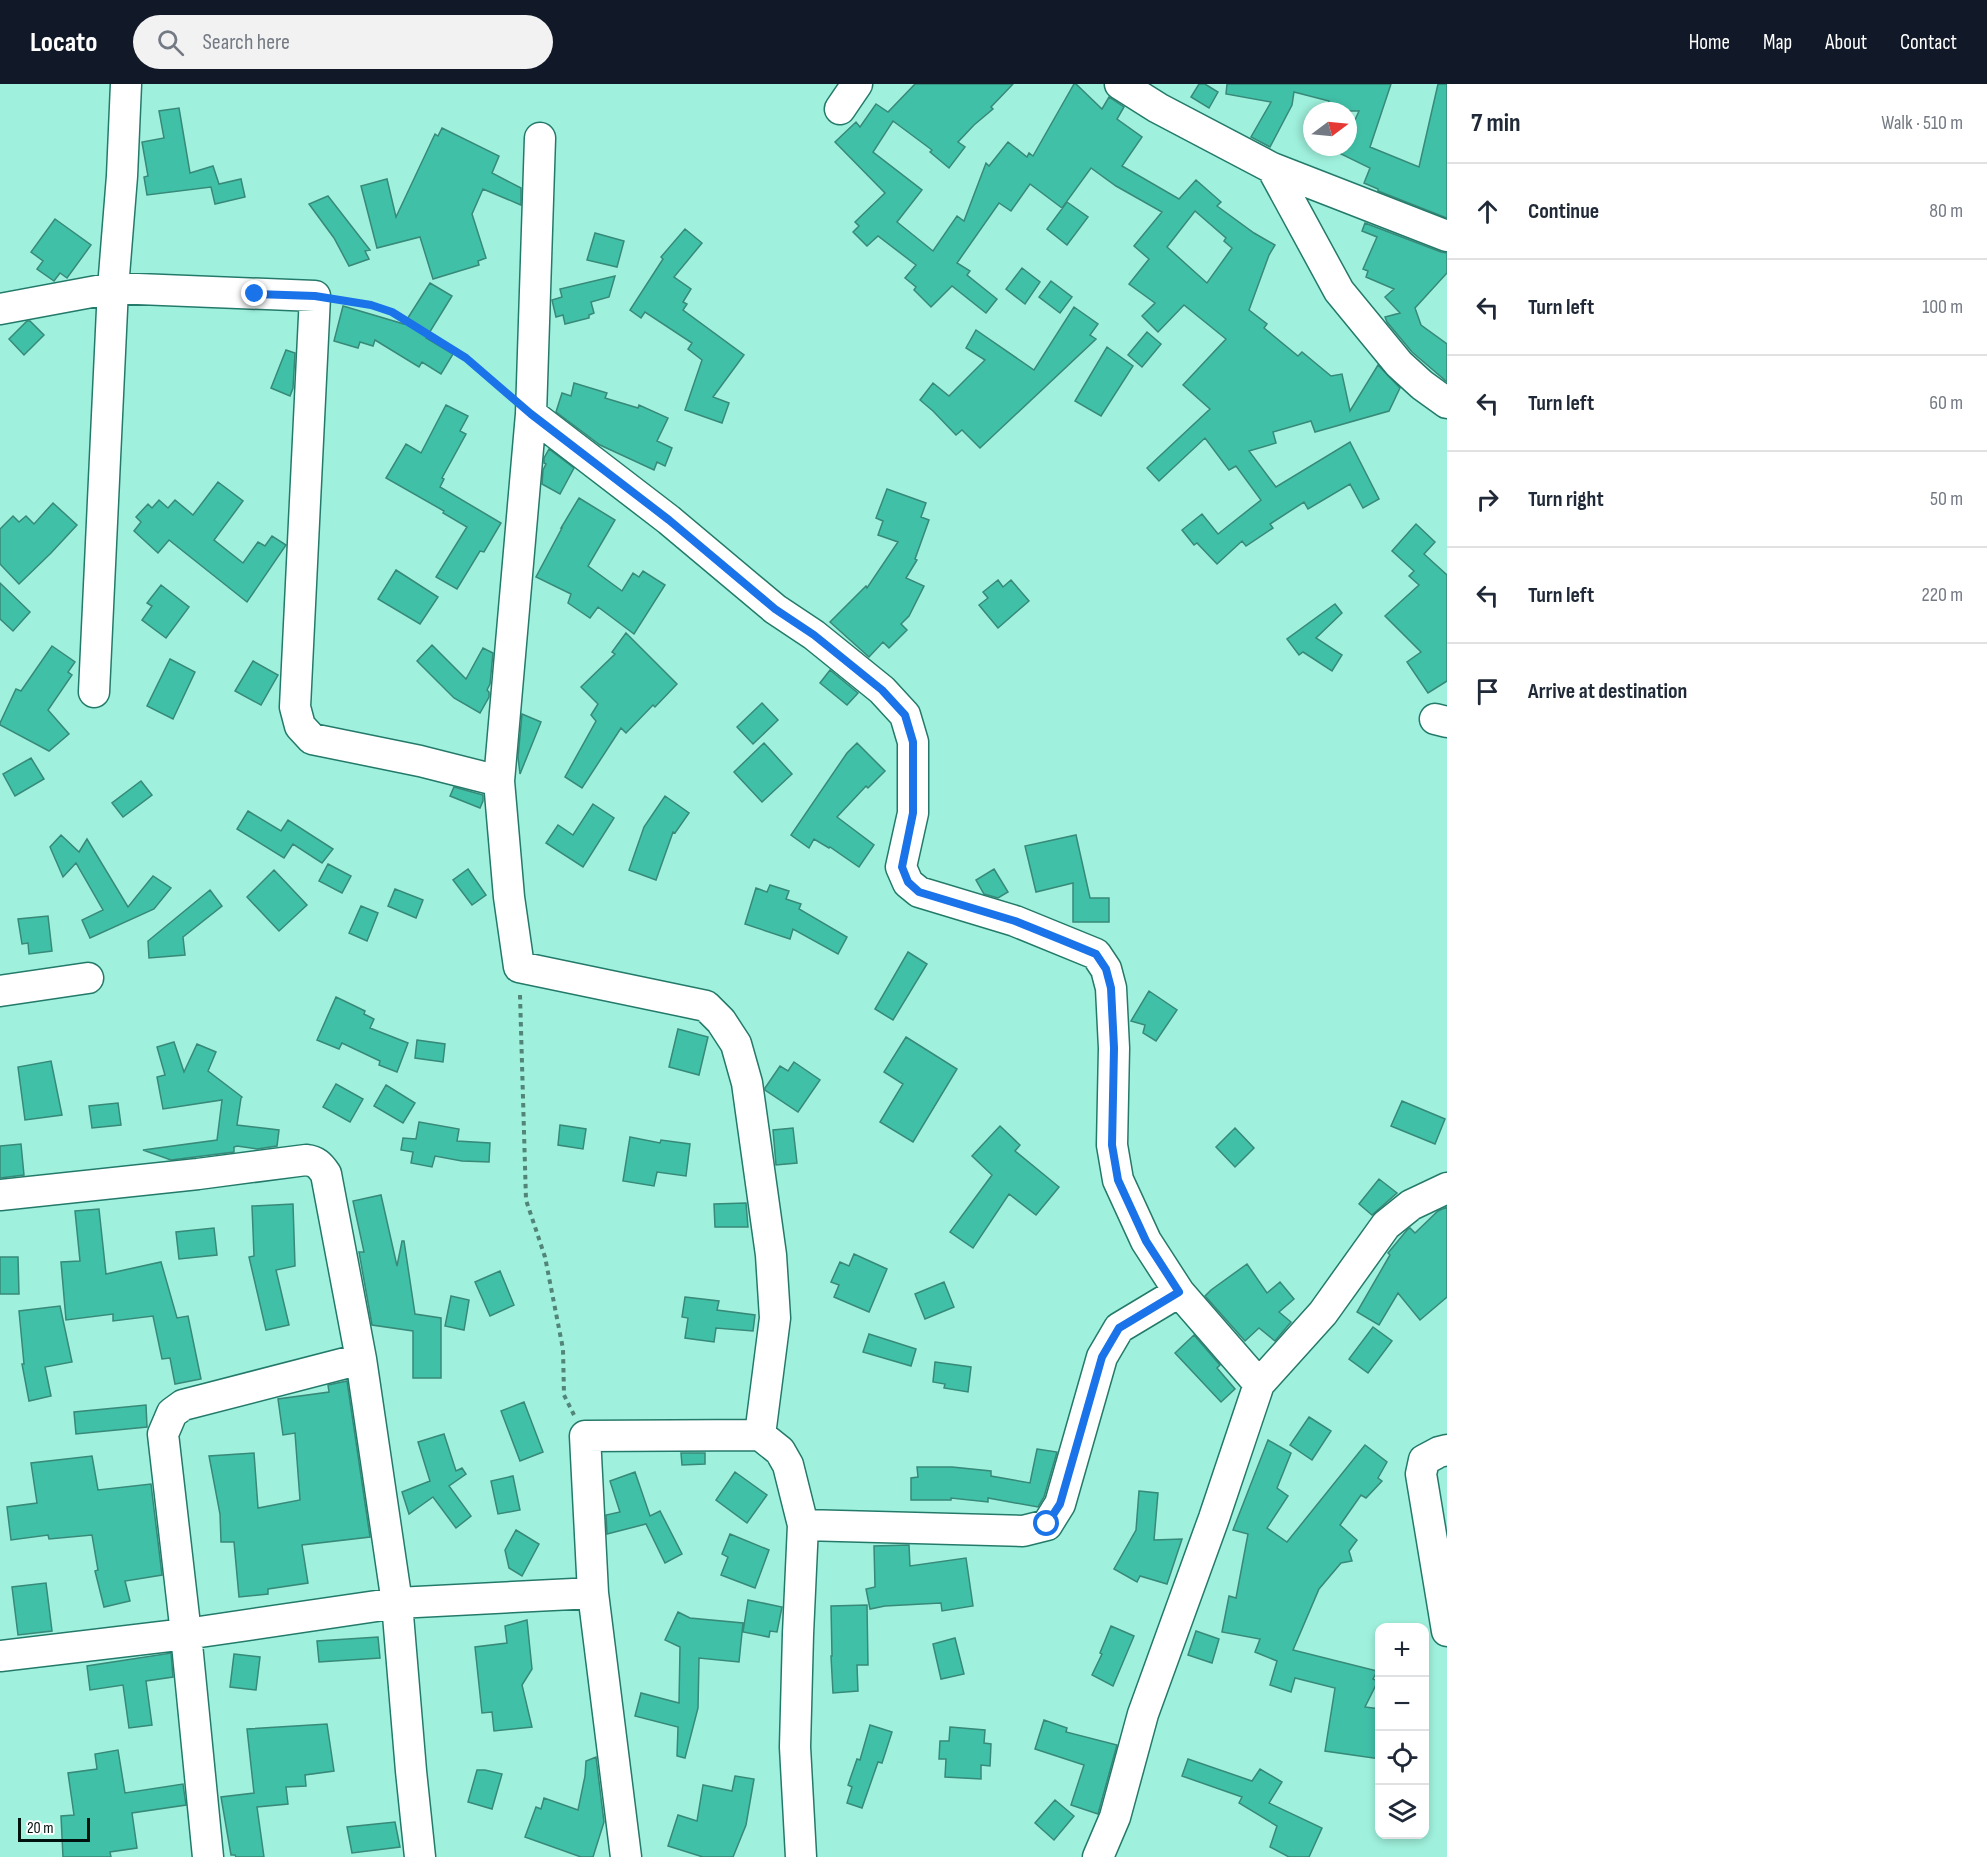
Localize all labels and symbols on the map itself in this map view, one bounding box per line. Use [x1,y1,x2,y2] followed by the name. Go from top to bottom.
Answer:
[1303,102,1357,156] north arrow
[241,280,267,306] route end
[1033,1510,1059,1536] route start
[18,1815,90,1842] scale bar

